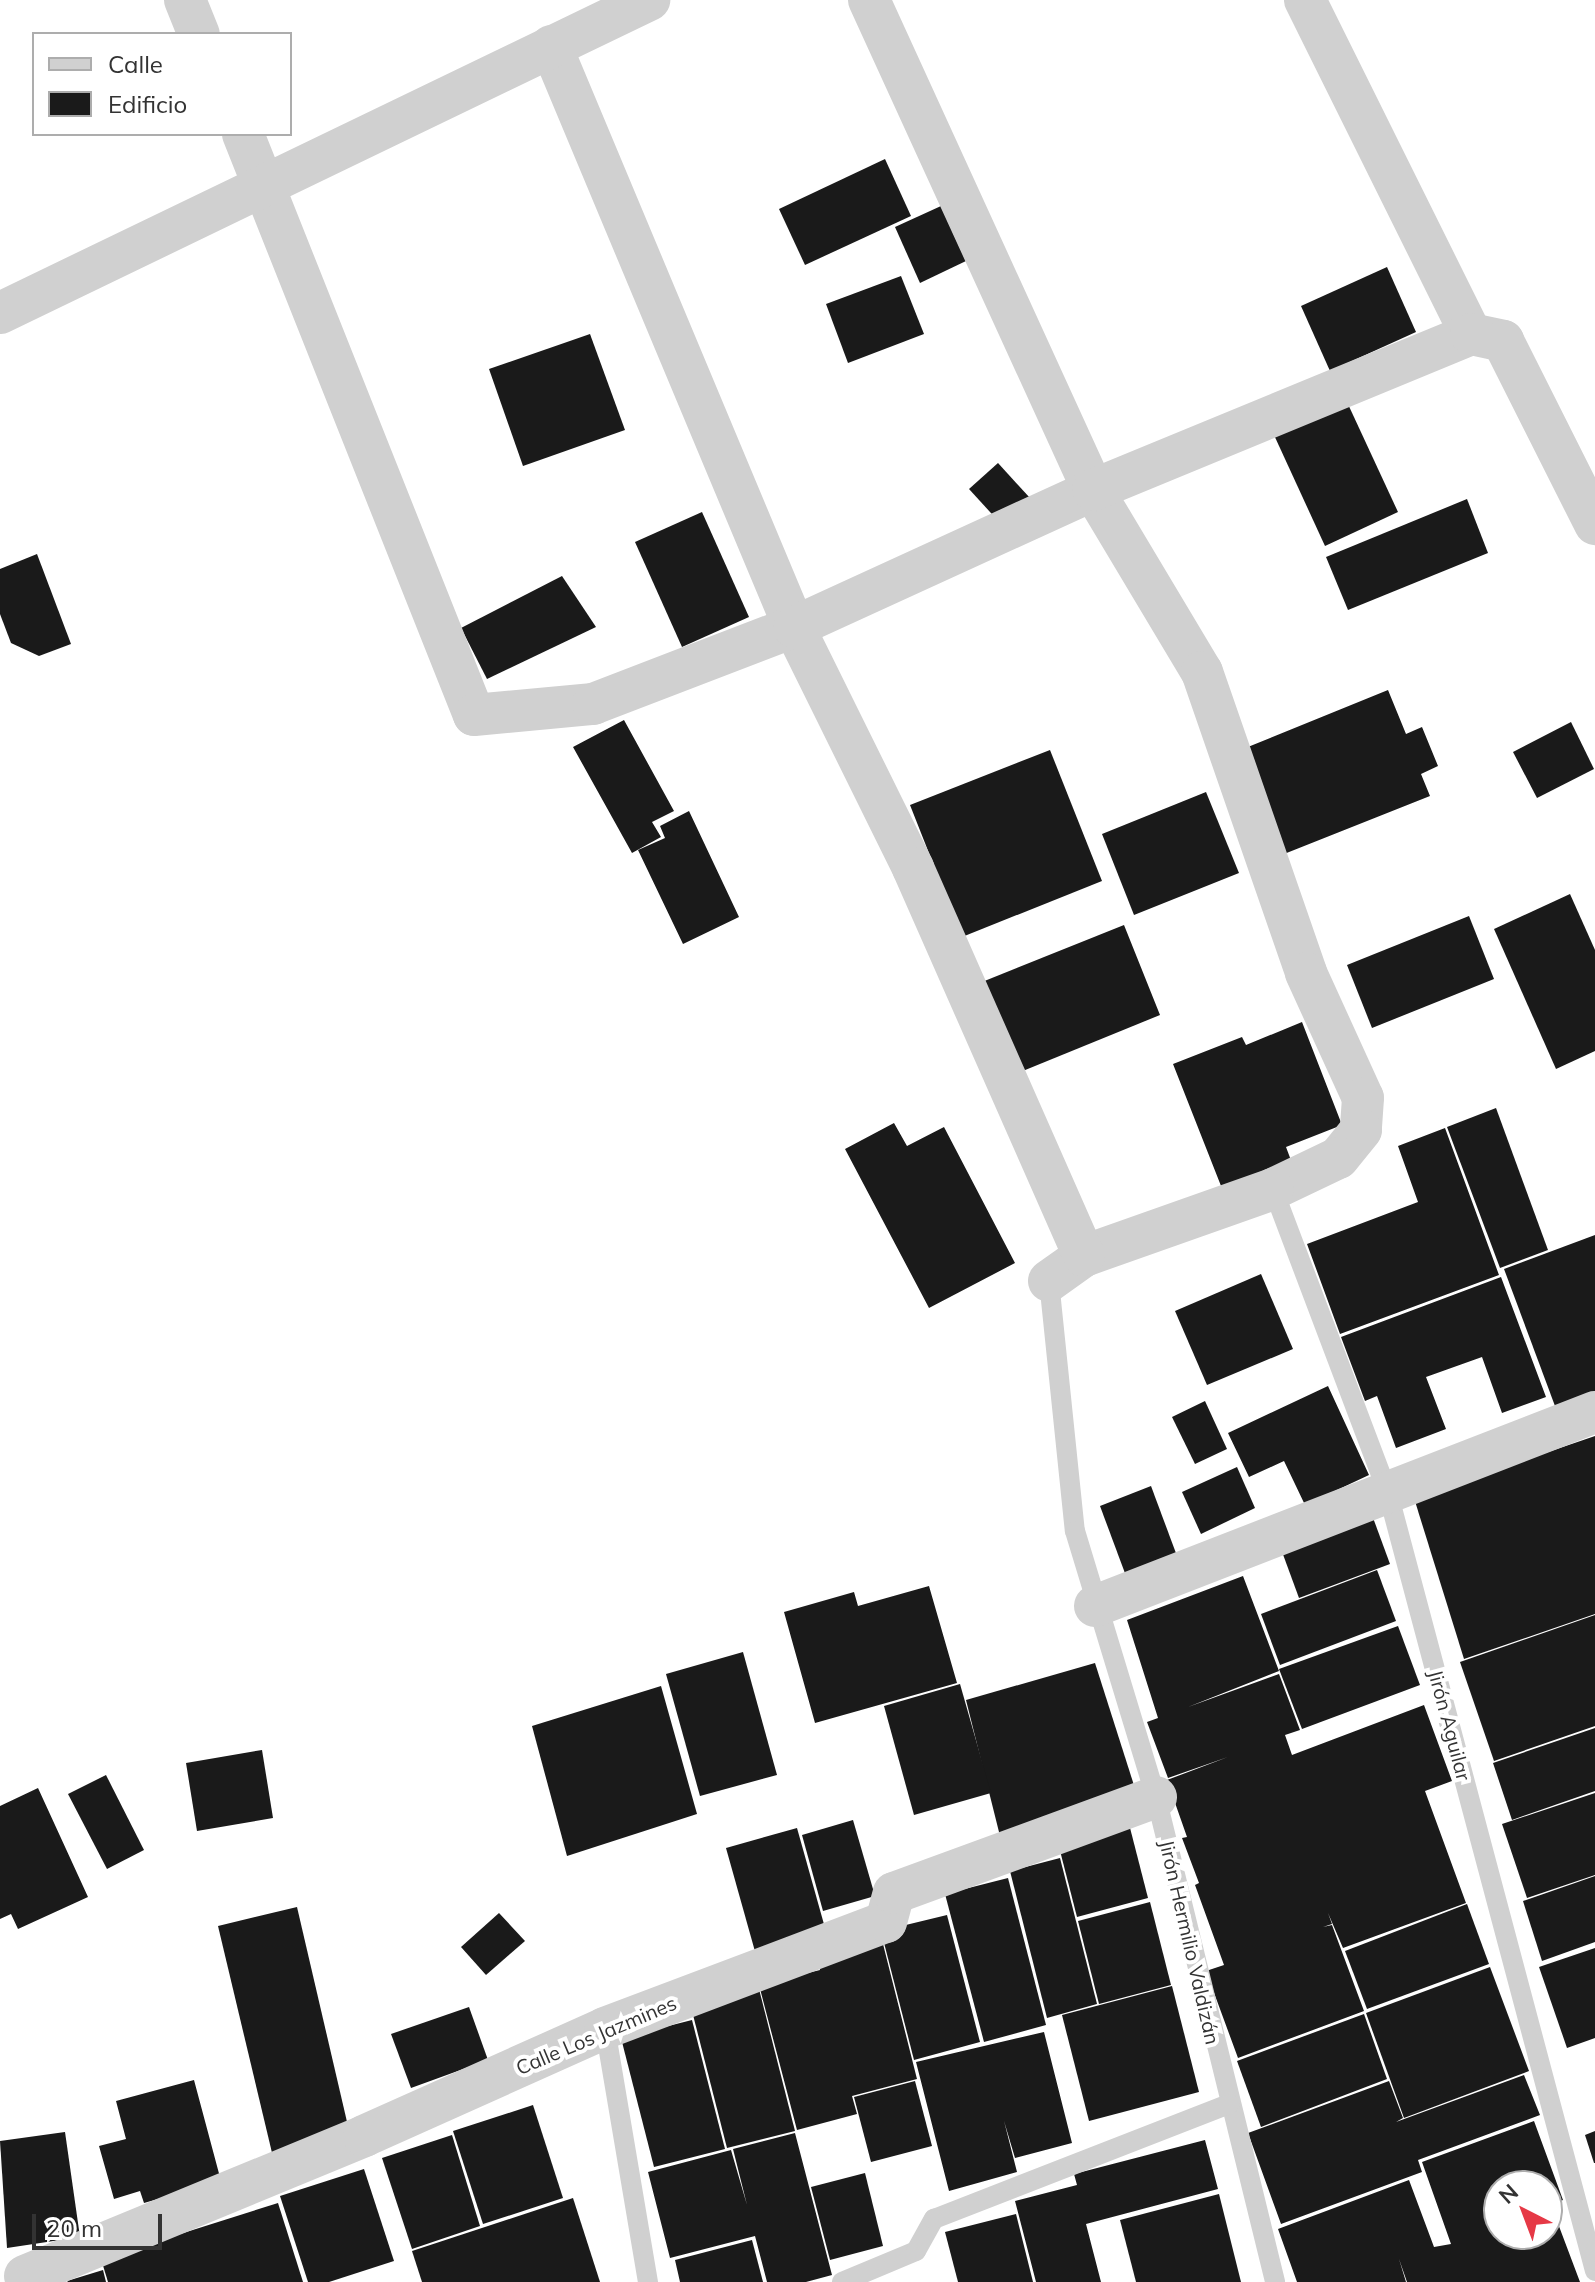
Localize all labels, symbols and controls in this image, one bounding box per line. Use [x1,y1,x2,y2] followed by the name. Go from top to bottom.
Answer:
[32,32,292,136] legend
[108,49,163,79] text: Calle
[108,89,187,119] text: Edificio
[1424,1667,1476,1783] street label: Jirón Aguilar
[1155,1837,1225,2047] street label: Jirón Hermilio Valdizán
[512,1990,680,2080] street label: Calle Los Jazmines
[1483,2170,1563,2250] north arrow
[1493,2178,1524,2210] text: N
[36,2198,166,2248] scale bar
[46,2213,102,2243] text: 20 m

